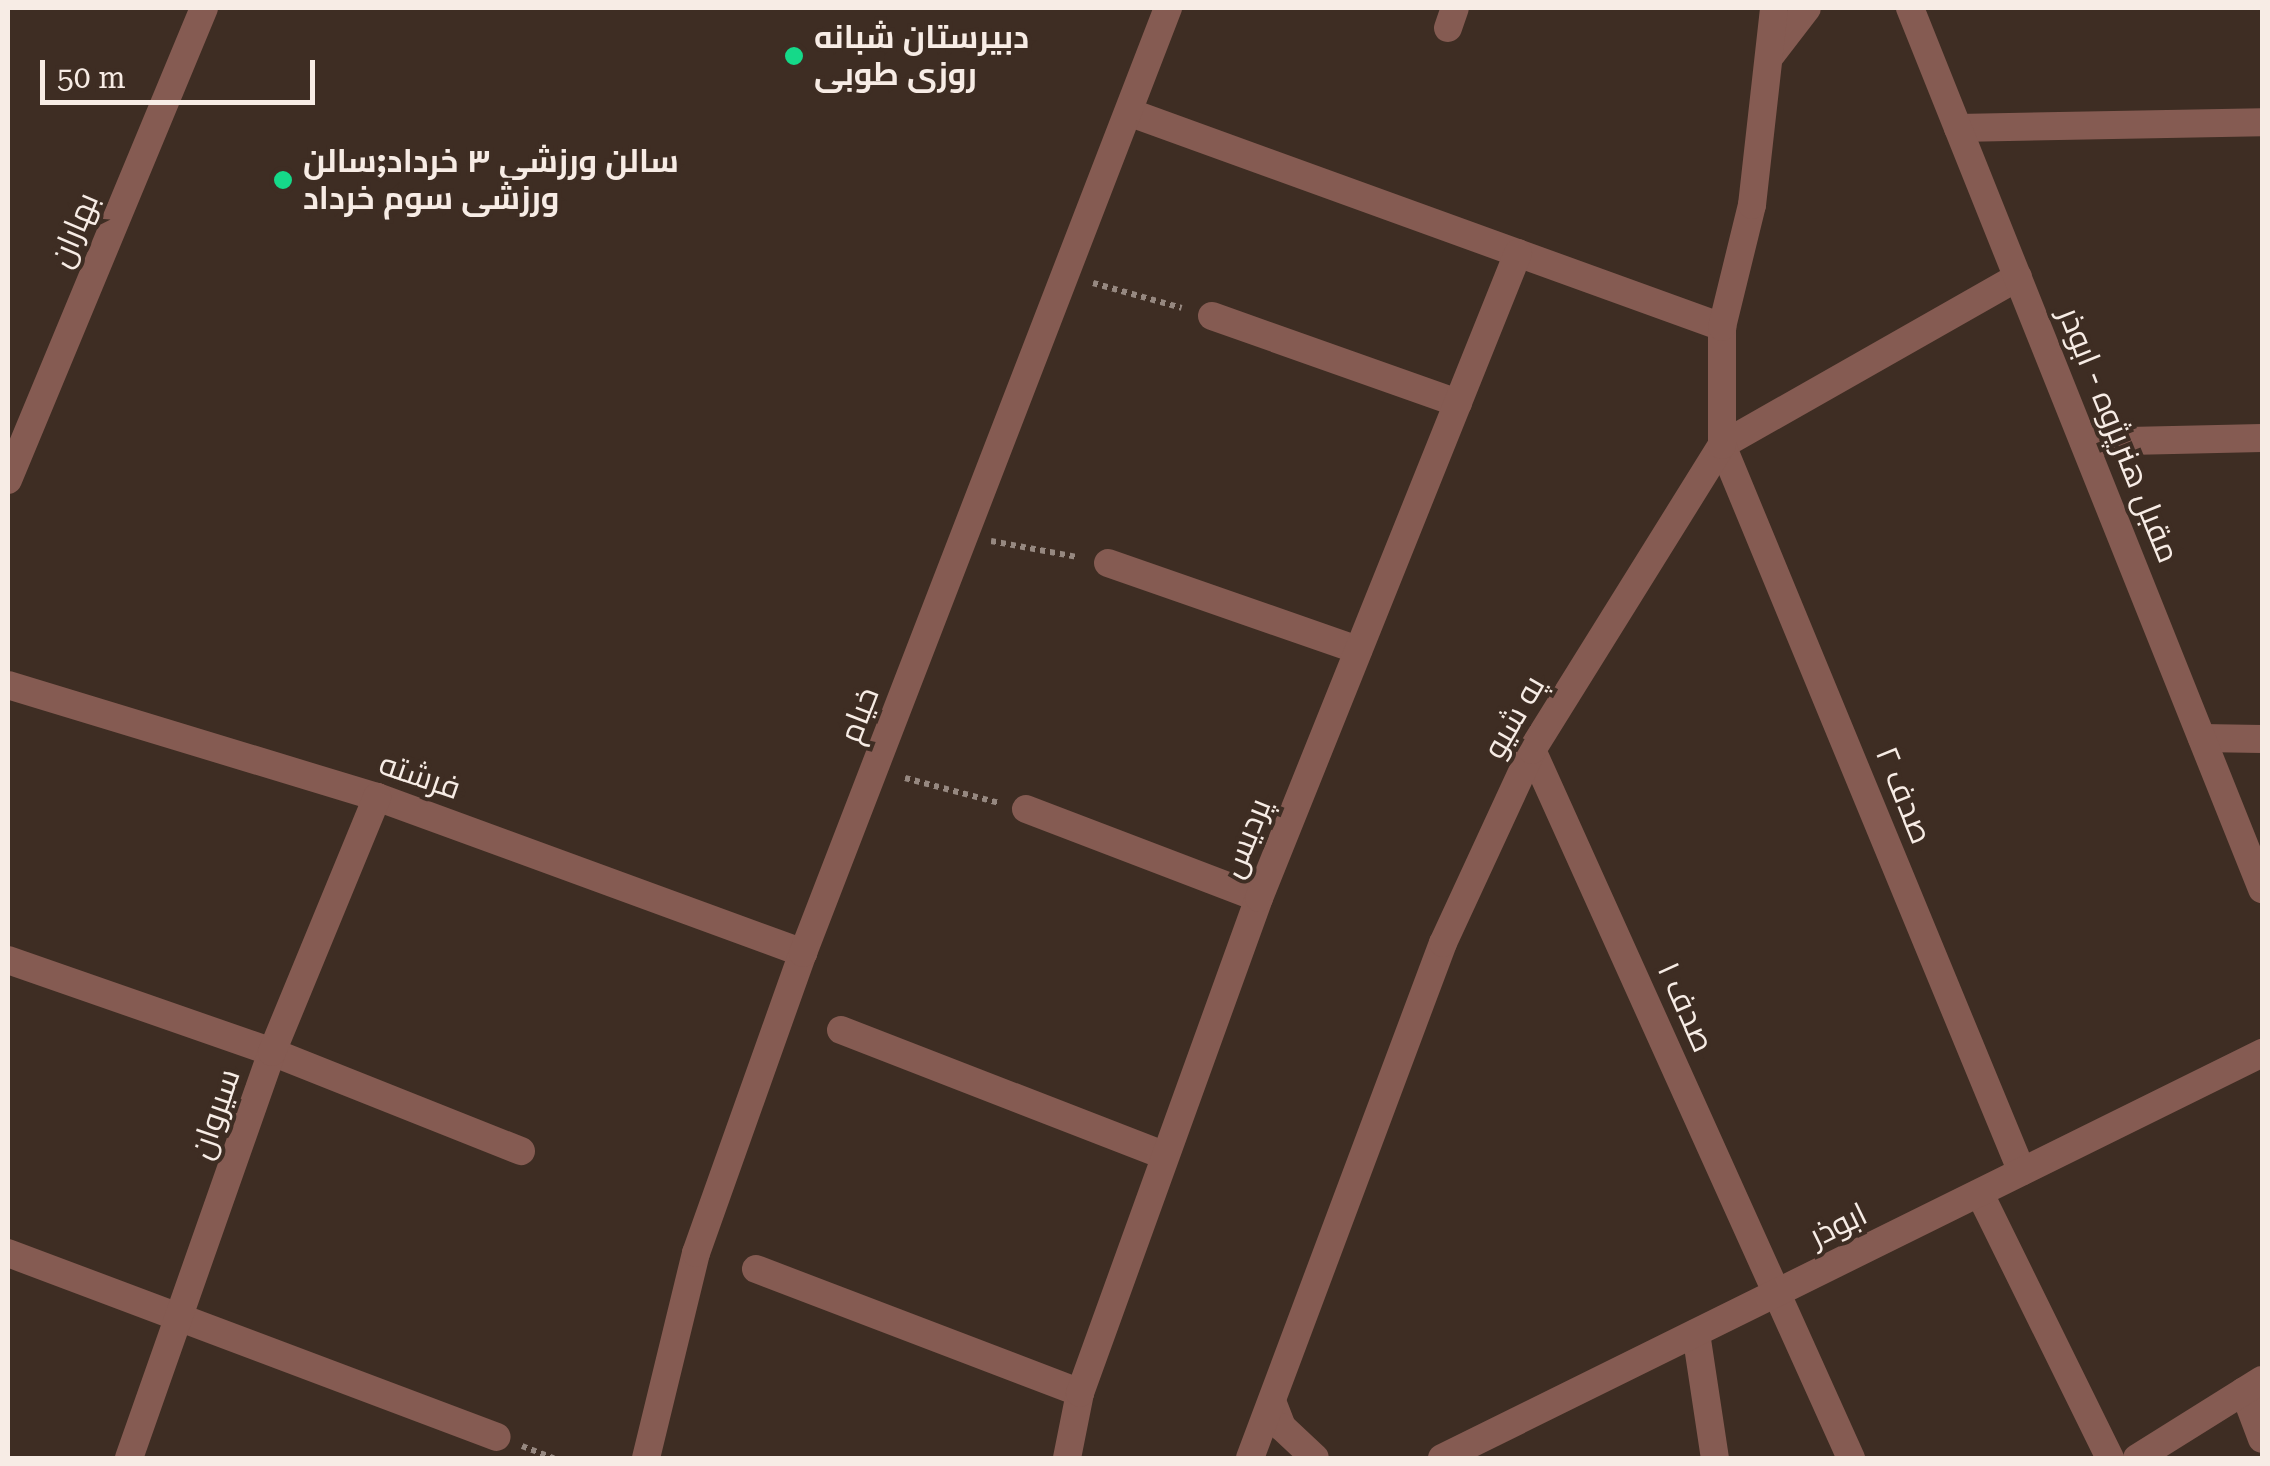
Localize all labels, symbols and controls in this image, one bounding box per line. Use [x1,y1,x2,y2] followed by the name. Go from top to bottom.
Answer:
[814,19,1029,94] place label: دبیرستان شبانه روزی طوبی
[45,40,320,102] scale bar
[783,45,805,67] marker: دبیرستان شبانه روزی طوبی
[57,60,126,95] text: 50 m
[303,143,679,218] place label: سالن ورزشی ۳ خرداد;سالن ورزشی سوم خرداد
[272,169,294,191] marker: سالن ورزشی ۳ خرداد;سالن ورزشی سوم خرداد
[41,187,107,273] street label: بهاران
[2050,302,2188,568] street label: مقبل هنرپژوه - ابوذر
[1475,669,1553,765] street label: په شیو
[831,682,887,748] street label: خیام
[1867,741,1941,849] street label: صدف ۲
[374,744,466,808] street label: فرشته
[1213,793,1279,883] street label: پردیس
[1649,956,1723,1058] street label: صدف ۱
[182,1064,248,1164] street label: سیروان
[1803,1195,1873,1255] street label: ابوذر

